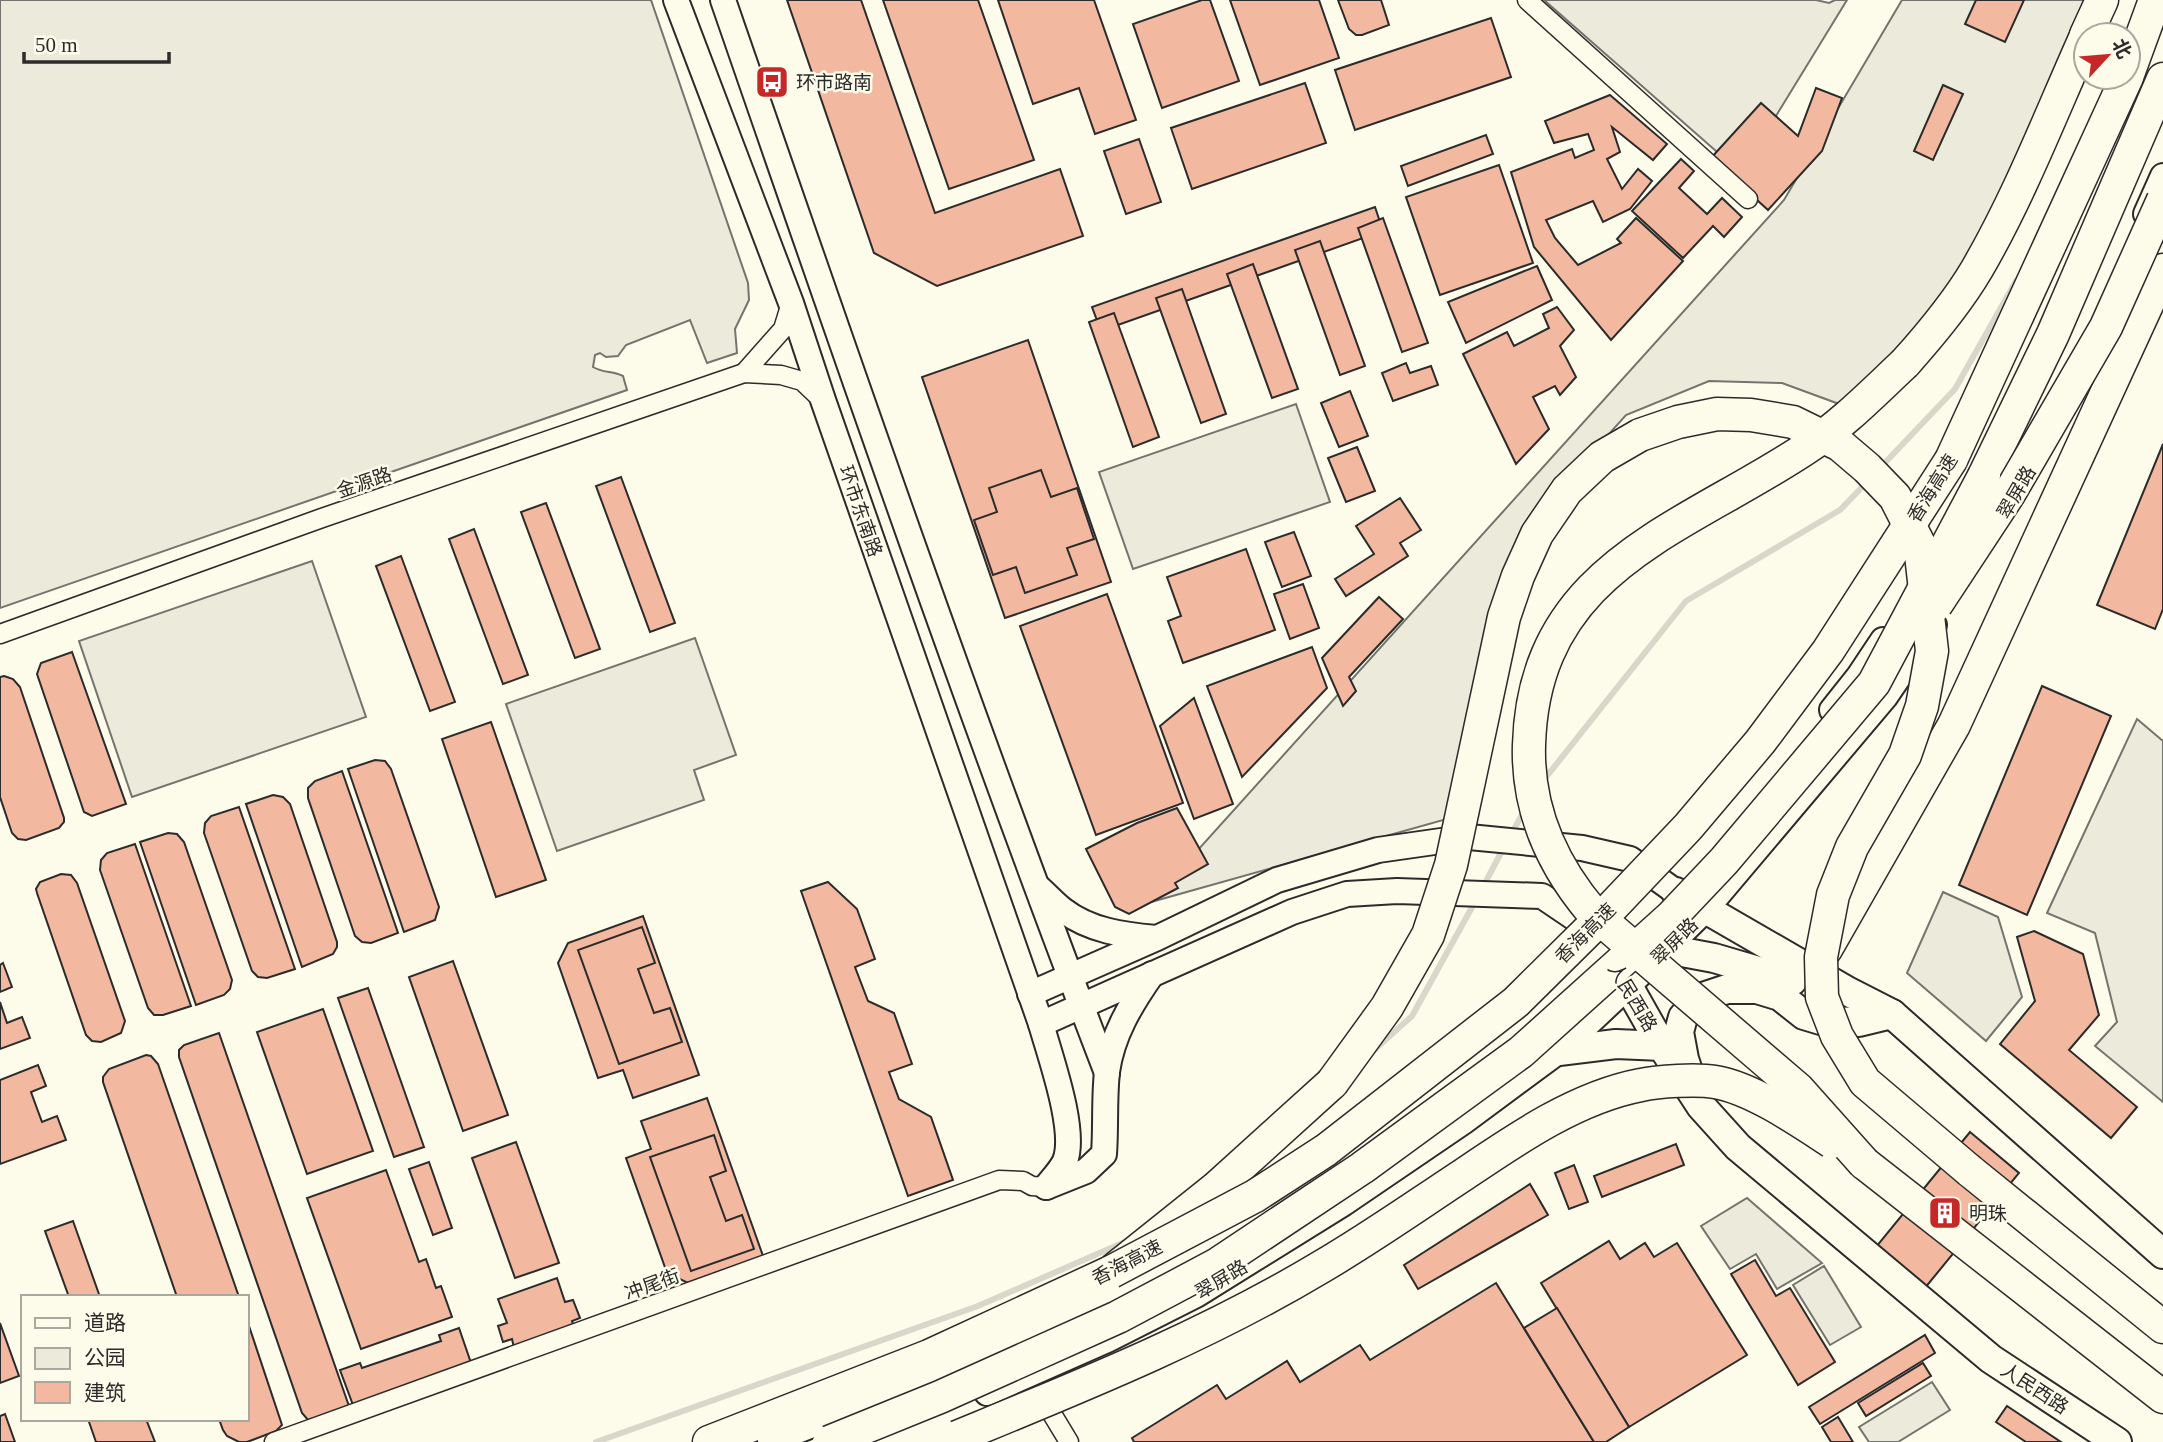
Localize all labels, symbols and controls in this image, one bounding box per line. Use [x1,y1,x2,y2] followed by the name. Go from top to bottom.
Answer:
[24,21,170,65] scale bar
[2072,21,2142,91] north arrow
[35,33,78,57] text: 50 m
[2108,36,2135,62] text: 北
[753,63,791,101] bus stop icon: 环市路南
[796,72,872,93] place label: 环市路南
[1903,450,1961,526] street label: 香海高速
[1993,462,2040,522] street label: 翠屏路
[334,463,395,502] street label: 金源路
[835,463,886,560] street label: 环市东南路
[1551,899,1620,968] street label: 香海高速
[1647,914,1702,969] street label: 翠屏路
[1604,959,1661,1035] street label: 人民西路
[1926,1194,1964,1232] building icon: 明珠
[1969,1203,2007,1224] place label: 明珠
[1089,1236,1166,1289] street label: 香海高速
[1191,1256,1251,1303] street label: 翠屏路
[622,1265,683,1304] street label: 冲尾街
[21,1295,248,1421] legend
[84,1311,126,1335] text: 道路
[84,1346,126,1370] text: 公园
[1997,1359,2072,1418] street label: 人民西路
[84,1381,126,1405] text: 建筑

